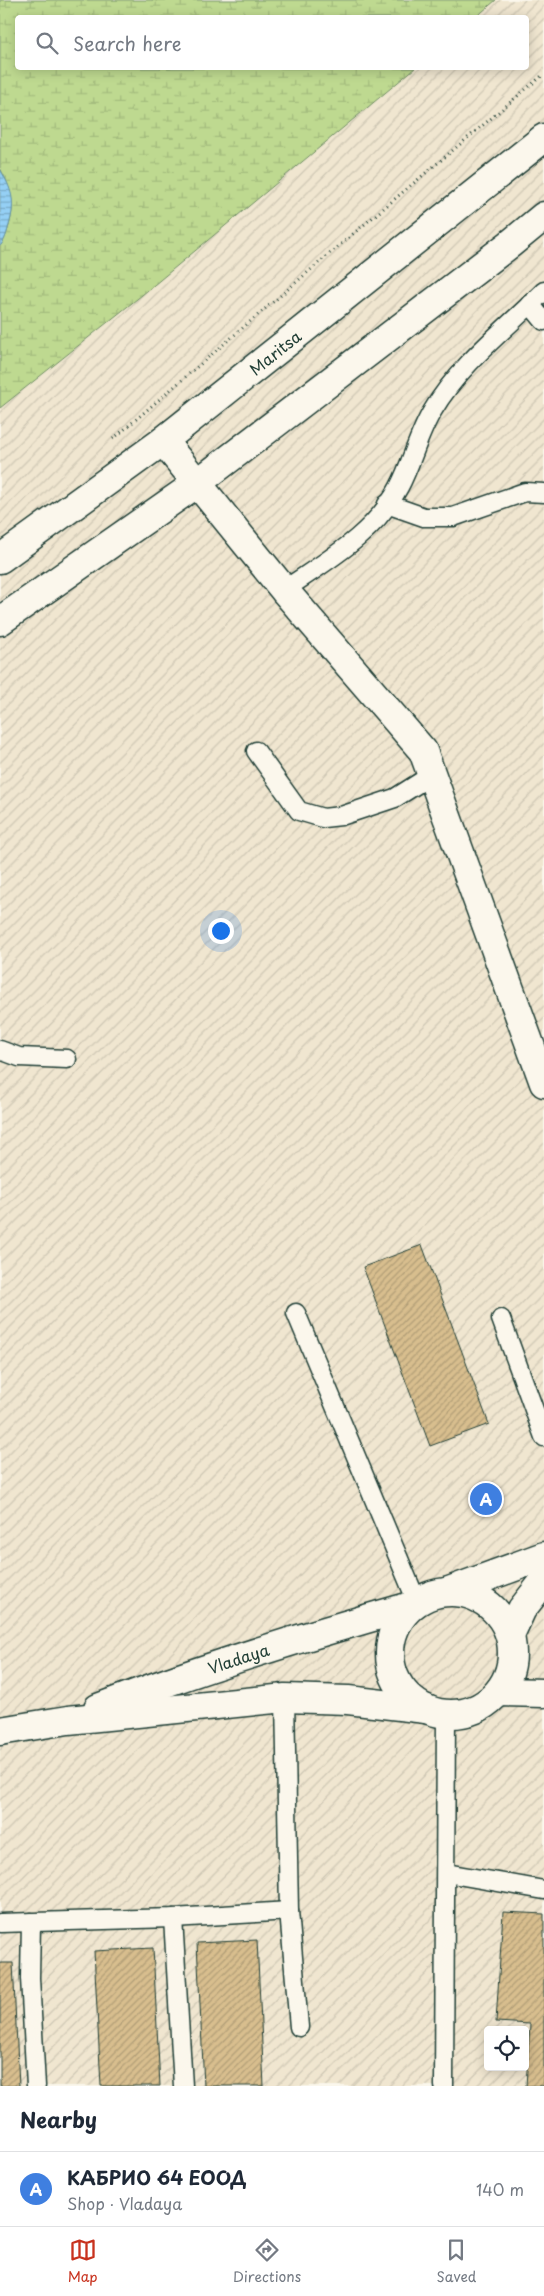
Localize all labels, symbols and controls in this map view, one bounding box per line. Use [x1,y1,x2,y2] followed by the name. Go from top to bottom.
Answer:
[15,15,529,70] search box
[33,29,61,57] icon: search
[73,29,182,57] text: Search here
[244,324,306,380] street label: Maritsa
[208,918,234,944] your location
[470,1480,502,1518] pin: A
[204,1637,272,1679] street label: Vladaya
[484,2026,529,2071] map controls
[484,2026,529,2071] button: locate
[20,2103,97,2135] text: Nearby
[67,2163,246,2191] text: КАБРИО 64 ЕООД
[30,2177,42,2201] text: A
[476,2177,524,2201] text: 140 m
[67,2191,182,2215] text: Shop · Vladaya
[68,2236,98,2287] tab: Map
[233,2236,301,2287] tab: Directions
[437,2236,476,2287] tab: Saved

